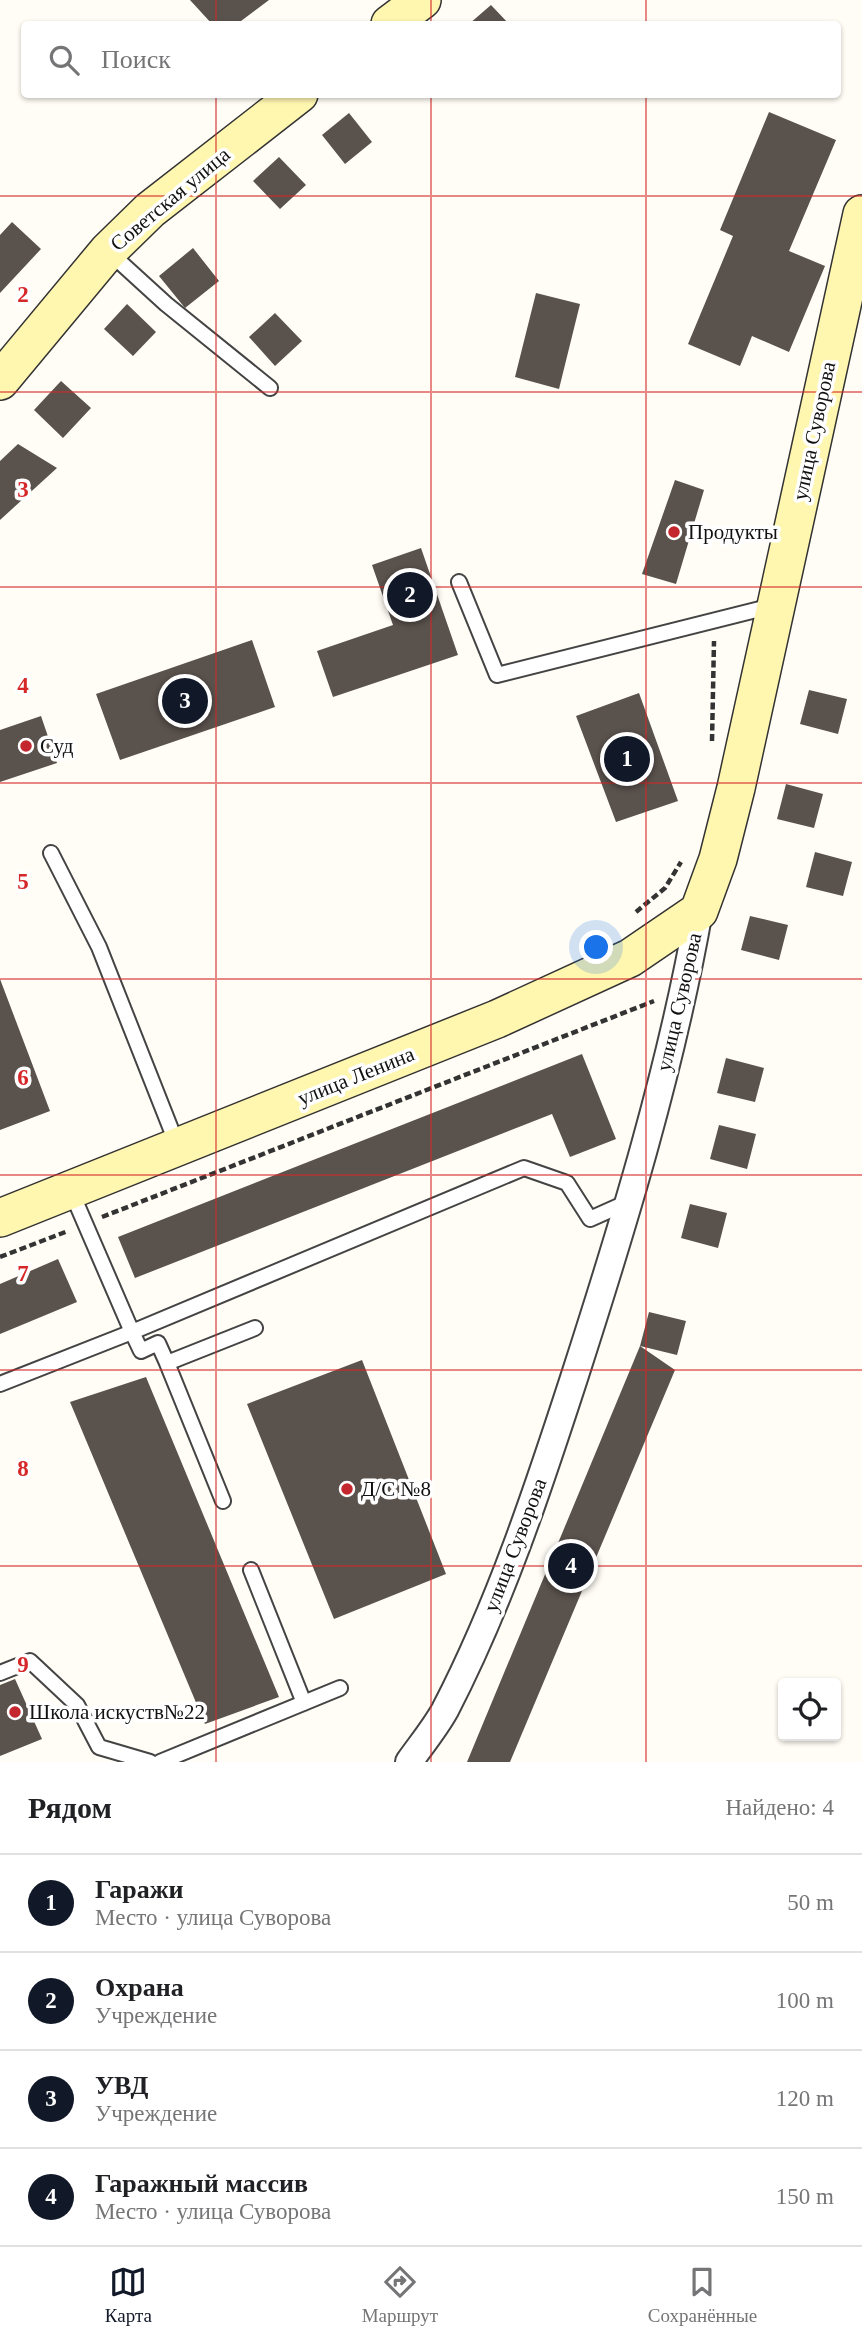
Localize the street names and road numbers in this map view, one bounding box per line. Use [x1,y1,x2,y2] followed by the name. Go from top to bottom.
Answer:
[105,142,235,256] street label: Советская улица
[788,359,841,503] street label: улица Суворова
[651,930,707,1074] street label: улица Суворова
[294,1041,418,1110] street label: улица Ленина
[478,1474,552,1615] street label: улица Суворова

